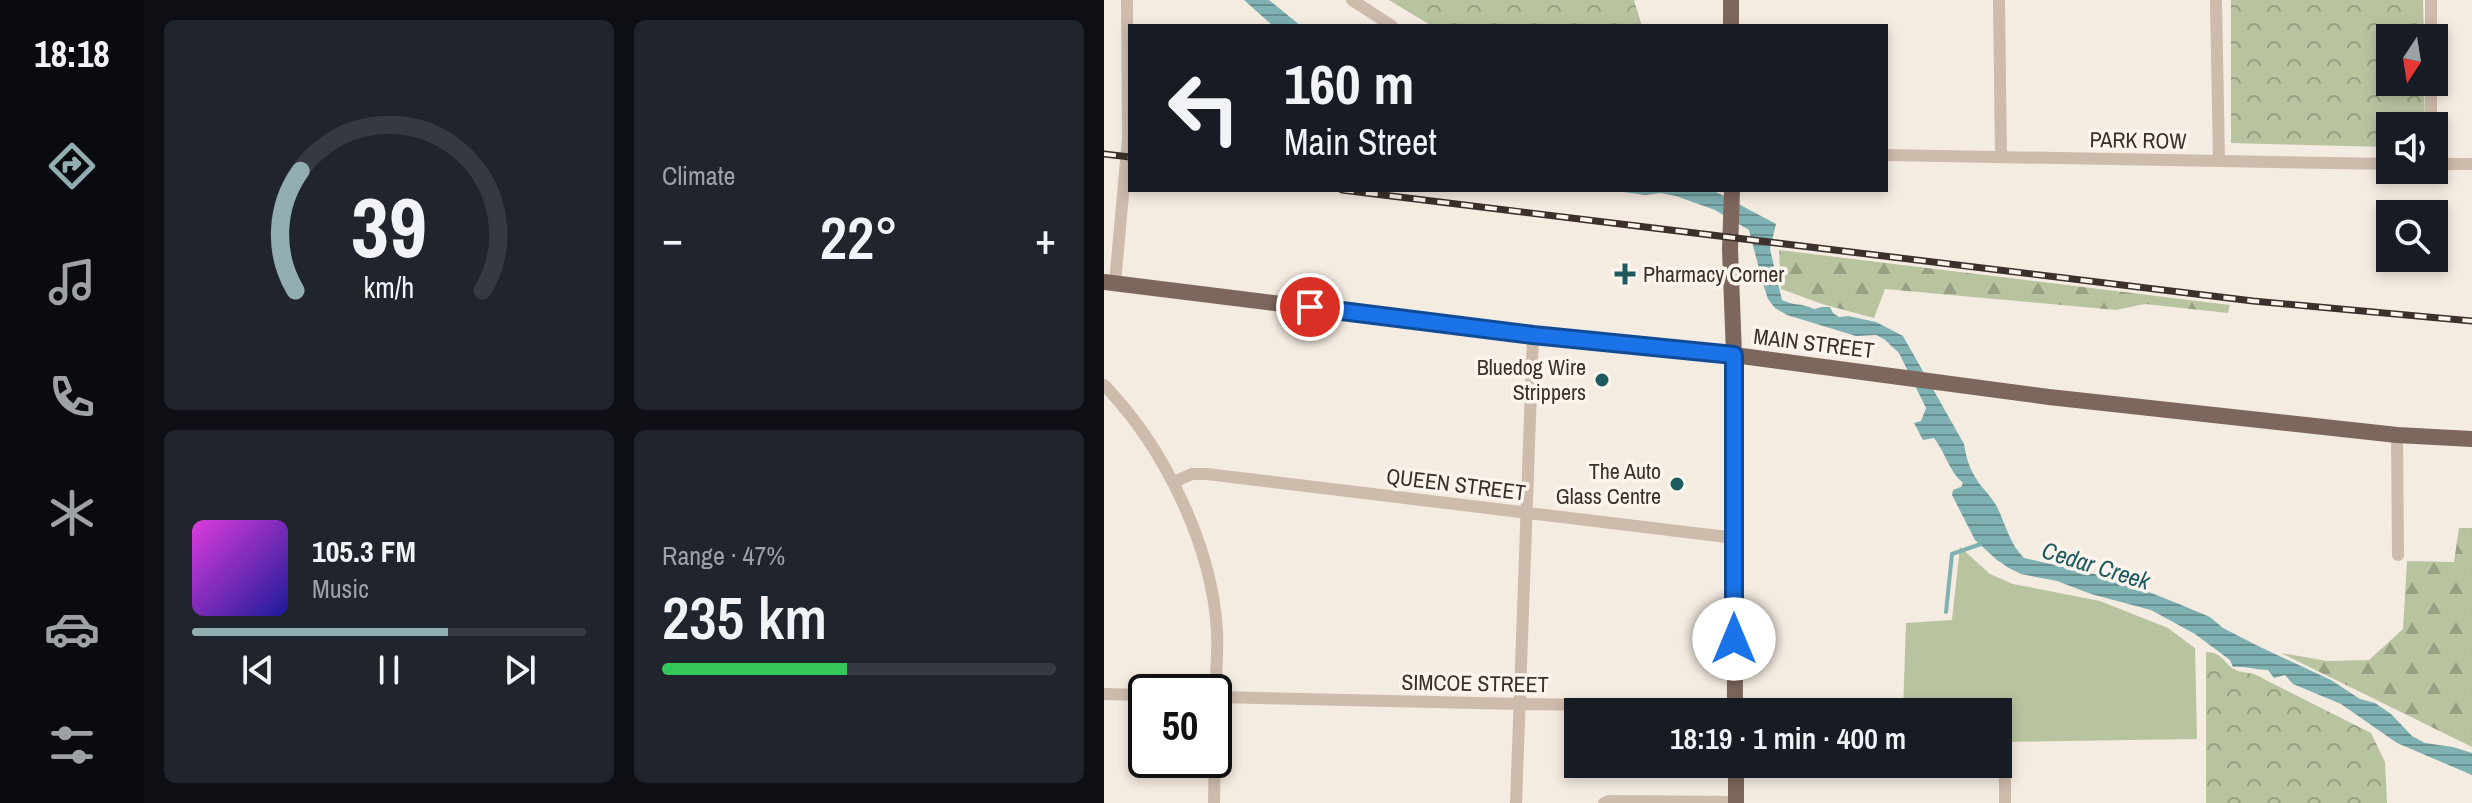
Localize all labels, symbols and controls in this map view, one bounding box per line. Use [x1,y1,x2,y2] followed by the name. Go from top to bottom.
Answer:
[2376,24,2448,96] north arrow
[2376,24,2448,272] map controls
[34,30,110,78] text: 18:18
[1284,46,1414,121] text: 160 m
[1152,56,1256,160] icon: left
[2376,112,2448,184] button: sound
[1284,118,1437,166] text: Main Street
[2089,124,2187,156] street label: PARK ROW
[44,138,100,194] icon: directions
[662,158,735,193] text: Climate
[351,170,427,282] text: 39
[820,197,898,278] text: 22°
[2376,200,2448,272] button: search
[662,208,683,268] text: −
[1035,208,1056,268] text: +
[44,254,100,310] icon: music
[1643,259,1784,289] place label: Pharmacy Corner
[1614,263,1636,285] marker: Pharmacy Corner
[364,268,414,307] text: km/h
[1276,273,1344,341] pin
[1288,285,1332,329] icon: arrive
[1752,321,1876,365] street label: MAIN STREET
[1477,352,1586,407] place label: Bluedog Wire Strippers
[44,369,100,425] icon: phone
[1593,371,1611,389] marker: Bluedog Wire Strippers
[1556,456,1661,511] place label: The Auto Glass Centre
[1385,461,1527,507] street label: QUEEN STREET
[1668,475,1686,493] marker: The Auto Glass Centre
[44,485,100,541] icon: climate
[312,531,416,571] text: 105.3 FM
[2038,533,2155,597] water label: Cedar Creek
[662,538,785,573] text: Range · 47%
[312,571,369,606] text: Music
[662,577,827,658] text: 235 km
[1692,597,1776,681] position arrow
[44,601,100,657] icon: car
[236,648,280,692] icon: previous
[367,648,411,692] icon: pause
[498,648,542,692] icon: next
[1401,667,1549,699] street label: SIMCOE STREET
[1128,674,1232,778] speed limit sign: 50
[44,717,100,773] icon: filters
[1670,718,1906,758] text: 18:19 · 1 min · 400 m

